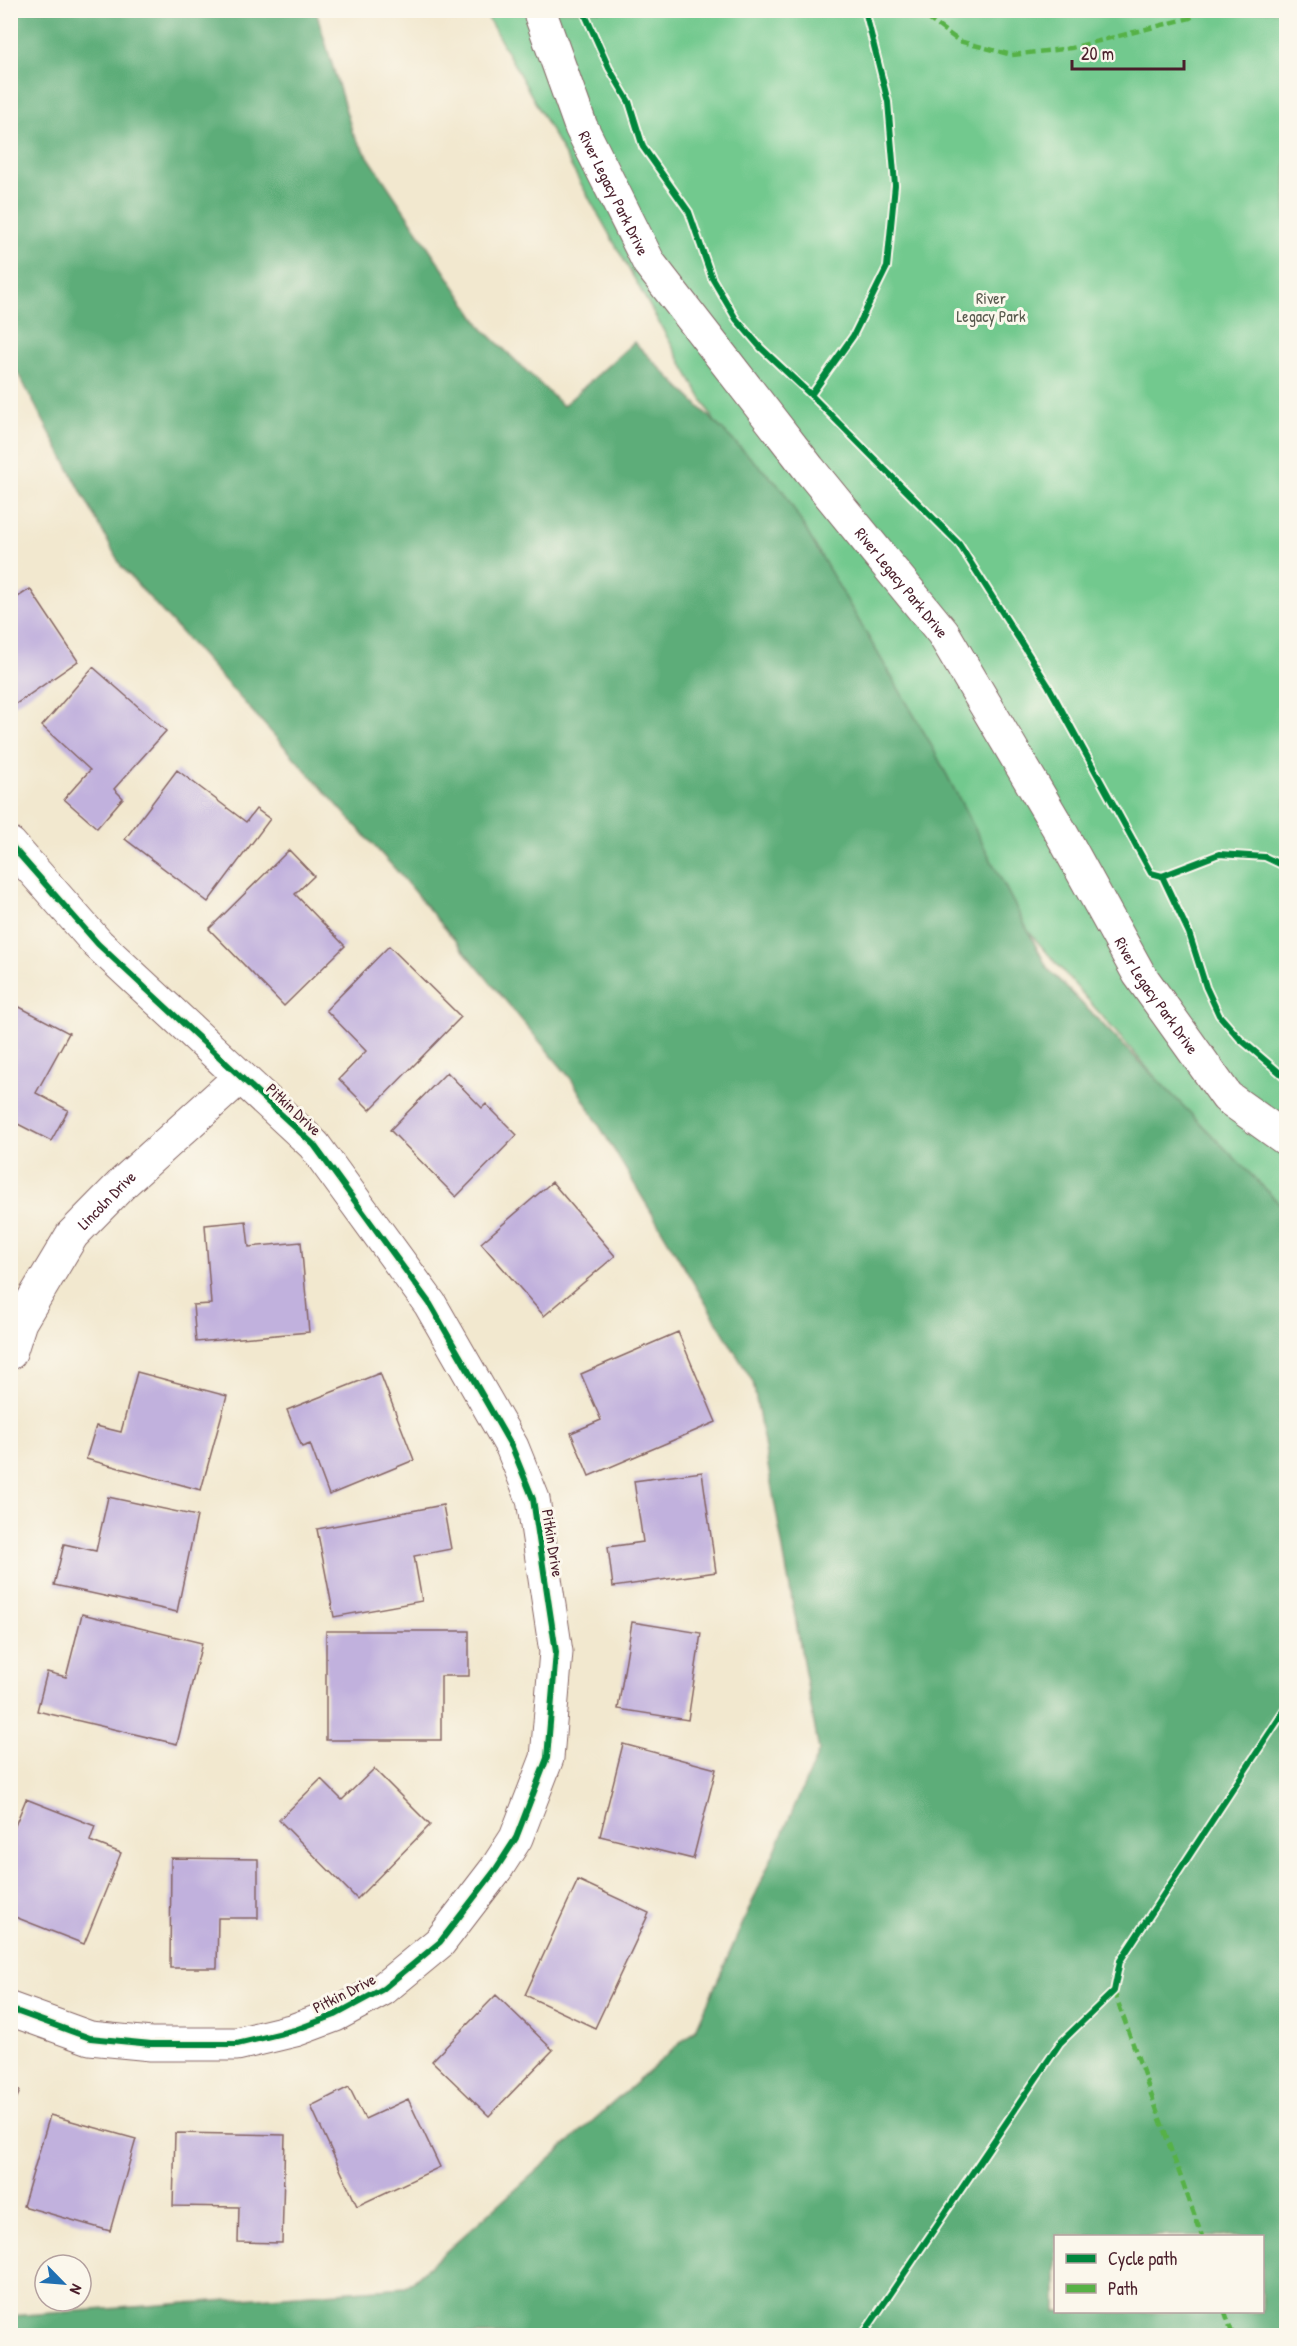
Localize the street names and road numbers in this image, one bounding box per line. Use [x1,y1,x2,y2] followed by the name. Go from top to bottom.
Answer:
[574,127,655,259] street label: River Legacy Park Drive
[850,523,954,642] street label: River Legacy Park Drive
[1110,933,1204,1059] street label: River Legacy Park Drive
[262,1078,327,1141] street label: Pitkin Drive
[72,1165,141,1234] street label: Lincoln Drive
[537,1508,569,1579] street label: Pitkin Drive
[309,1967,380,2018] street label: Pitkin Drive

